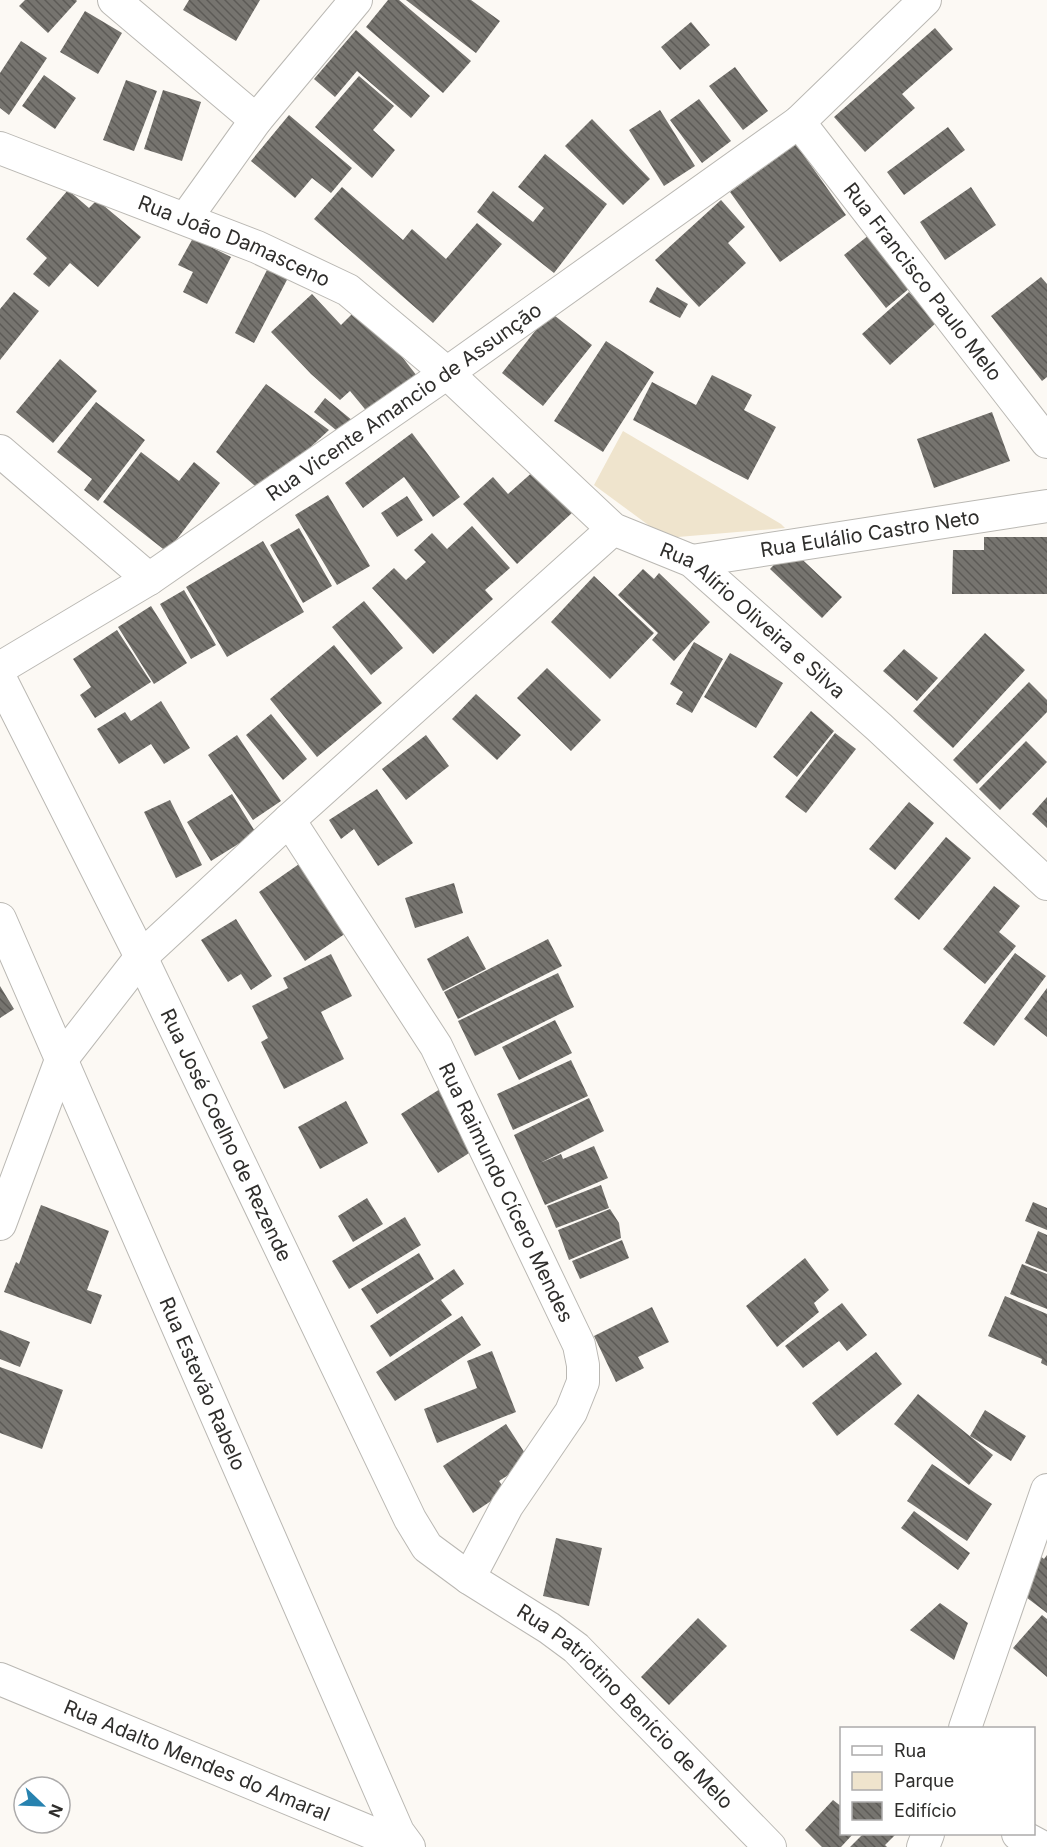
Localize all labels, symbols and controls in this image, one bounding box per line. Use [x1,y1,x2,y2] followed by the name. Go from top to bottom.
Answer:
[838,178,1007,386] street label: Rua Francisco Paulo Melo
[135,190,334,292] street label: Rua João Damasceno
[262,297,546,506] street label: Rua Vicente Amancio de Assunção
[758,505,981,562] street label: Rua Eulálio Castro Neto
[656,537,850,703] street label: Rua Alírio Oliveira e Silva
[156,1005,297,1265] street label: Rua José Coelho de Rezende
[434,1059,578,1326] street label: Rua Raimundo Cícero Mendes
[154,1293,251,1474] street label: Rua Estevão Rabelo
[513,1599,738,1814] street label: Rua Patriotino Benício de Melo
[60,1695,333,1826] street label: Rua Adalto Mendes do Amaral
[840,1727,1035,1835] legend
[894,1740,926,1761] text: Rua
[894,1770,954,1791] text: Parque
[12,1775,72,1835] north arrow
[894,1800,957,1821] text: Edifício
[44,1801,67,1820] text: N

